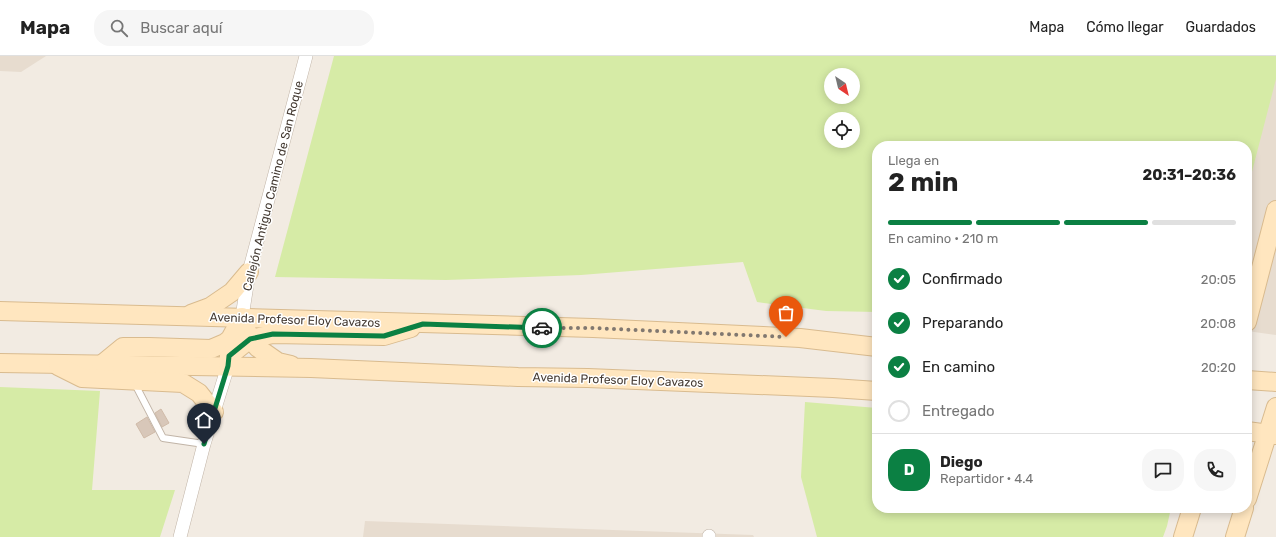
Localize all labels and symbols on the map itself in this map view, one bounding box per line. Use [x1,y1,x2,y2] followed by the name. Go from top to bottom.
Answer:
[824,68,860,104] north arrow
[240,79,306,293] street label: Callejón Antiguo Camino de San Roque
[769,296,803,337] pin
[522,308,562,348] courier
[209,310,381,330] street label: Avenida Profesor Eloy Cavazos
[532,370,704,390] street label: Avenida Profesor Eloy Cavazos
[187,403,221,444] pin

